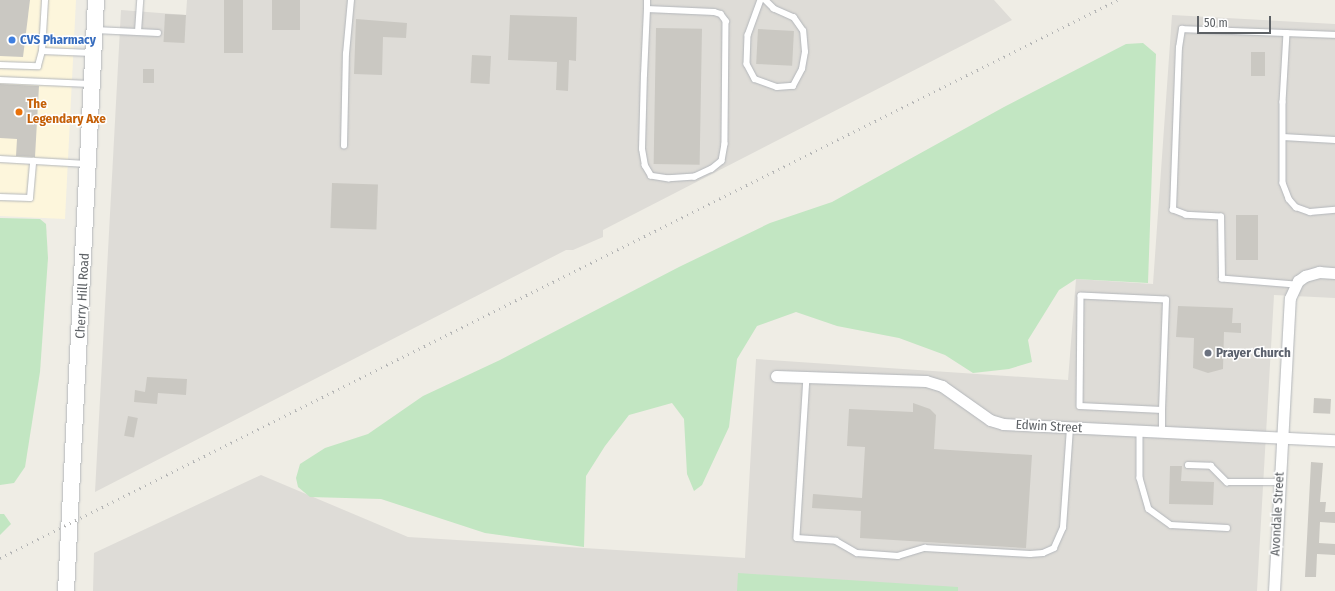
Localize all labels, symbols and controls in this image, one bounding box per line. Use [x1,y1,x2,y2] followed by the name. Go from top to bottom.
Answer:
[1199,8,1273,34] scale bar
[1204,16,1228,30] text: 50 m
[20,32,96,48] place label: CVS Pharmacy
[7,35,17,45] marker: CVS Pharmacy
[27,97,106,128] place label: The Legendary Axe
[14,107,24,117] marker: The Legendary Axe
[73,253,93,339] street label: Cherry Hill Road
[1216,345,1291,361] place label: Prayer Church
[1203,348,1213,358] marker: Prayer Church
[1015,417,1083,437] street label: Edwin Street
[1268,472,1288,556] street label: Avondale Street

